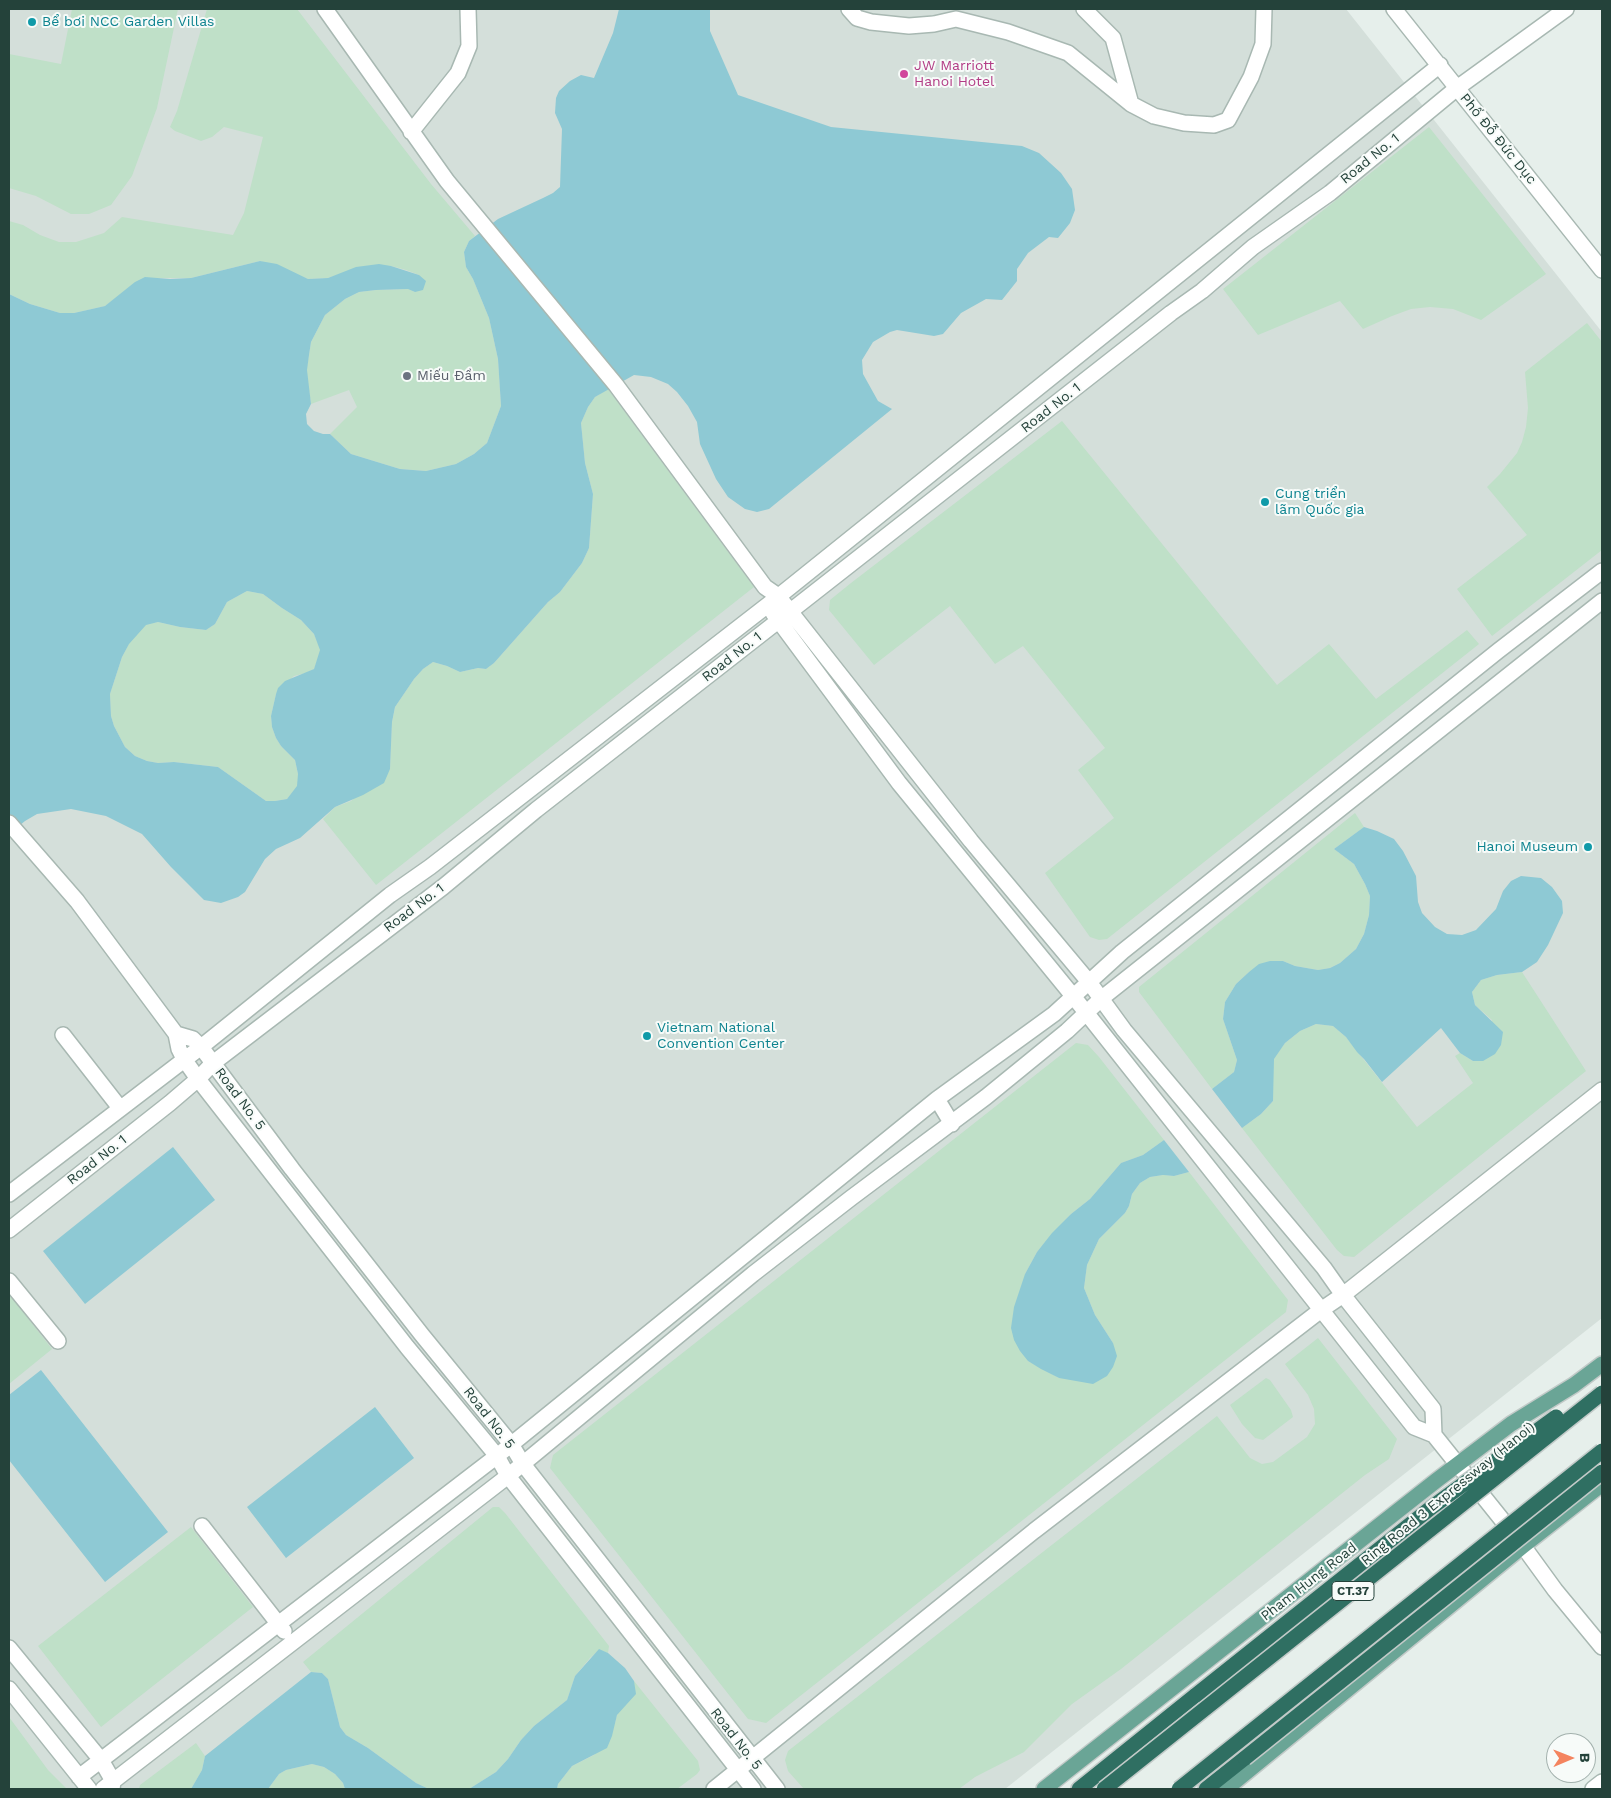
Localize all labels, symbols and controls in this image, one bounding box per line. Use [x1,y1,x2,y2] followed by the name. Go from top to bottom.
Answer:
[42,14,214,30] place label: Bể bơi NCC Garden Villas
[26,16,38,28] marker: Bể bơi NCC Garden Villas
[914,58,994,90] place label: JW Marriott Hanoi Hotel
[898,68,910,80] marker: JW Marriott Hanoi Hotel
[1456,90,1540,188] street label: Phố Đỗ Đức Dục
[1337,130,1403,188] street label: Road No. 1
[417,368,486,384] place label: Miếu Đầm
[401,370,413,382] marker: Miếu Đầm
[1018,379,1084,437] street label: Road No. 1
[1275,486,1365,518] place label: Cung triển lãm Quốc gia
[1259,496,1271,508] marker: Cung triển lãm Quốc gia
[699,628,765,686] street label: Road No. 1
[1476,839,1578,855] place label: Hanoi Museum
[1582,841,1594,853] marker: Hanoi Museum
[381,880,447,936] street label: Road No. 1
[657,1020,785,1052] place label: Vietnam National Convention Center
[641,1030,653,1042] marker: Vietnam National Convention Center
[211,1064,269,1134] street label: Road No. 5
[64,1131,130,1189] street label: Road No. 1
[460,1384,518,1452] street label: Road No. 5
[1358,1419,1538,1569] street label: Ring Road 3 Expressway (Hanoi)
[1258,1539,1360,1625] street label: Pham Hung Road
[1332,1582,1374,1600] road number: CT.37
[707,1705,765,1773] street label: Road No. 5
[1546,1733,1596,1783] north arrow
[1577,1753,1593,1763] text: B

